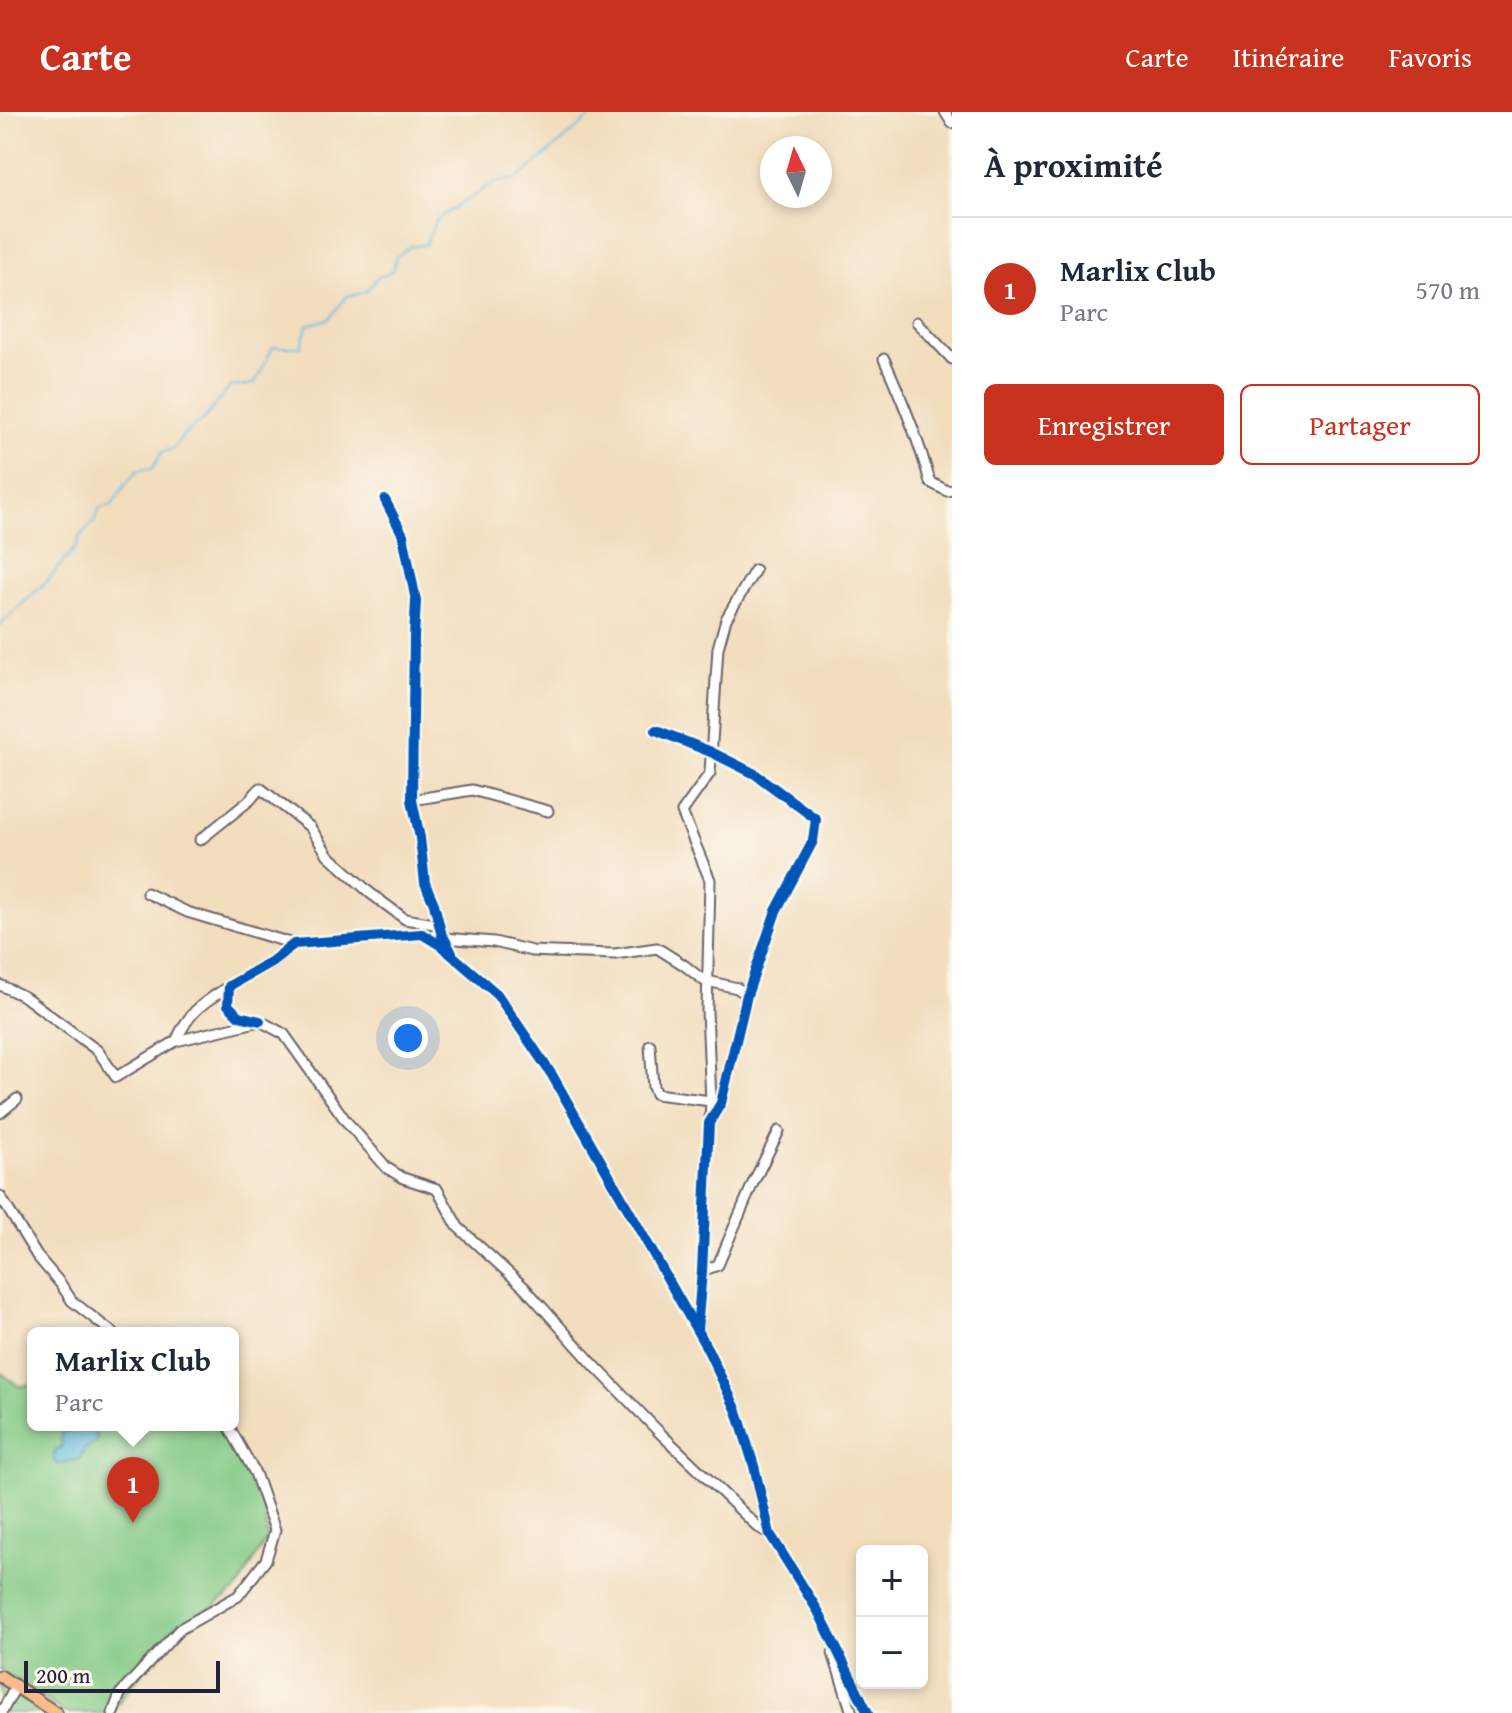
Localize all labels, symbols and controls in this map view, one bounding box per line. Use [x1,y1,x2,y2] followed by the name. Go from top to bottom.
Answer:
[40,28,131,84] text: Carte
[1126,36,1189,77] text: Carte
[1233,36,1344,77] text: Itinéraire
[1388,36,1472,77] text: Favoris
[760,136,832,208] north arrow
[984,140,1163,189] text: À proximité
[1060,248,1216,292] text: Marlix Club
[1003,270,1017,309] text: 1
[1415,270,1480,309] text: 570 m
[1060,292,1108,331] text: Parc
[984,384,1224,465] button: Enregistrer
[1240,384,1480,465] button: Partager
[388,1018,428,1058] your location
[27,1327,239,1431] popup
[55,1338,211,1382] text: Marlix Club
[55,1382,103,1421] text: Parc
[107,1457,159,1523] pin: 1
[856,1545,928,1689] map controls
[856,1545,928,1617] button: +
[856,1617,928,1689] button: −
[24,1657,220,1693] scale bar
[36,1659,91,1691] text: 200 m

